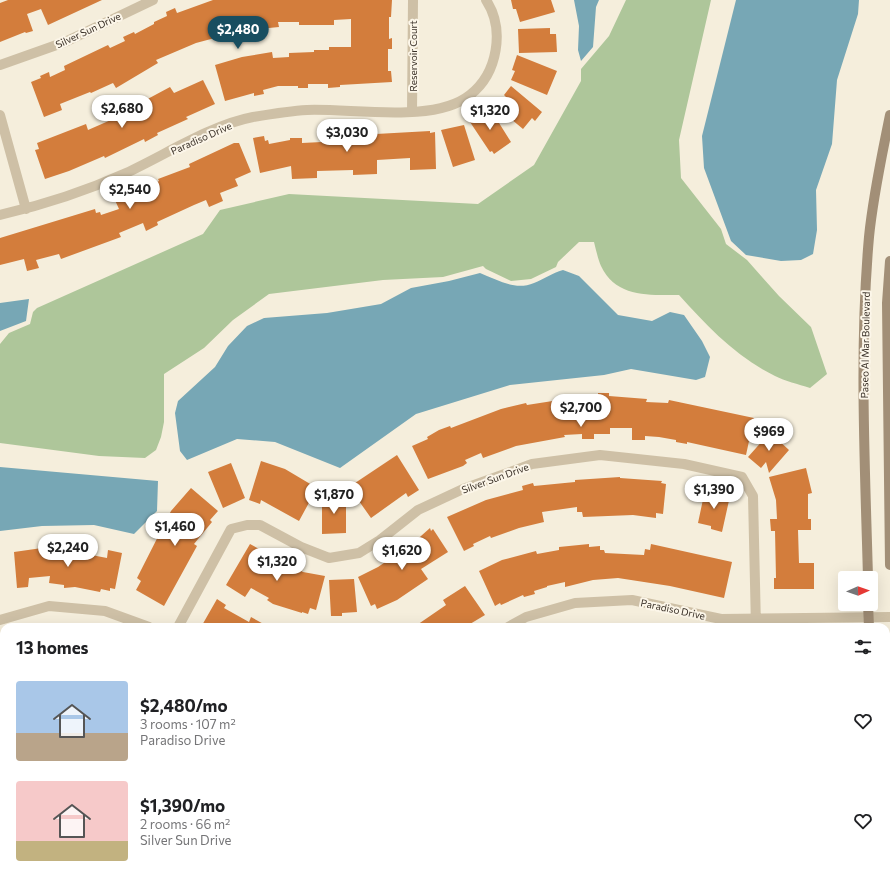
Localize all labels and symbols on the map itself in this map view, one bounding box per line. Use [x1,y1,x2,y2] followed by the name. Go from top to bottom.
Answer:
[54,10,122,50] street label: Silver Sun Drive
[205,16,271,50] pin: $2,480
[407,20,419,92] street label: Reservoir Court
[89,95,155,129] pin: $2,680
[457,97,523,131] pin: $1,320
[169,119,233,157] street label: Paradiso Drive
[314,119,380,153] pin: $3,030
[97,176,163,210] pin: $2,540
[858,291,872,398] street label: Paseo Al Mar Boulevard
[548,394,614,428] pin: $2,700
[745,418,793,452] pin: $969
[460,460,530,496] street label: Silver Sun Drive
[681,476,747,510] pin: $1,390
[301,481,367,515] pin: $1,870
[142,513,208,547] pin: $1,460
[35,534,101,568] pin: $2,240
[369,537,435,571] pin: $1,620
[244,548,310,582] pin: $1,320
[838,571,878,611] north arrow
[640,596,706,622] street label: Paradiso Drive

